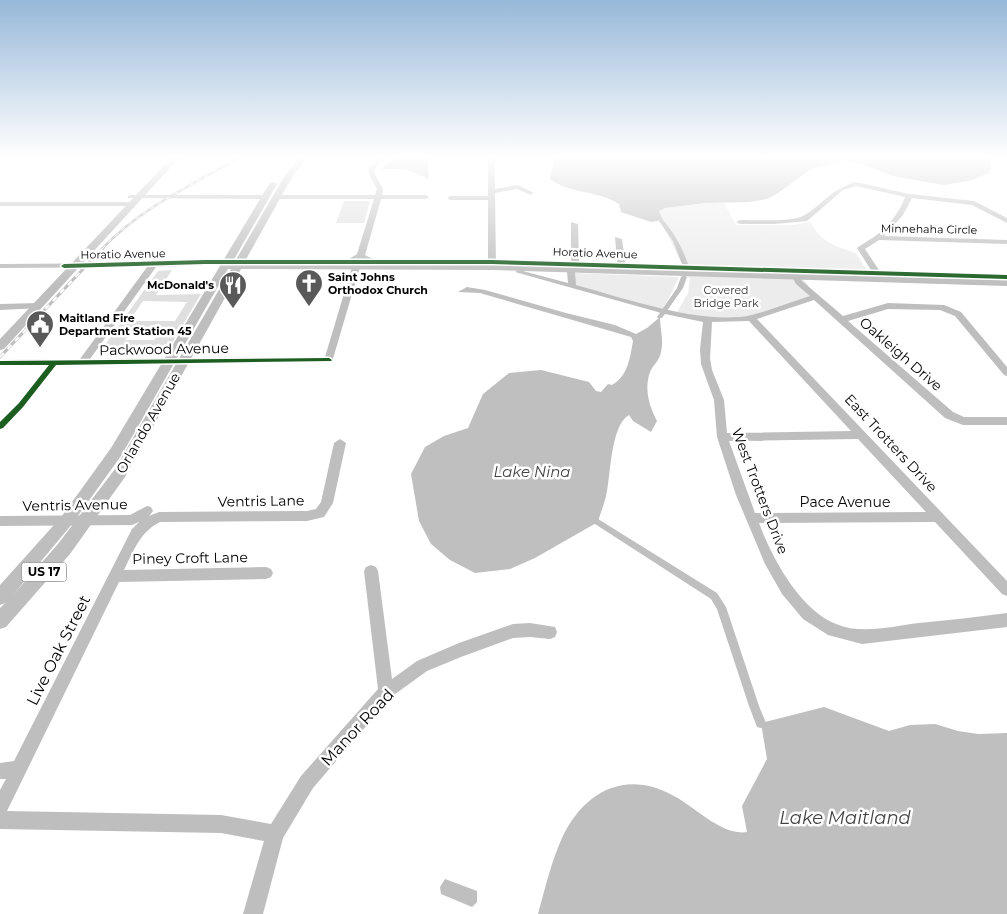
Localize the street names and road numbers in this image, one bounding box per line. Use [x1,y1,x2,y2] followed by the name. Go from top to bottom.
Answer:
[881,221,978,237] street label: Minnehaha Circle
[552,245,638,261] street label: Horatio Avenue
[80,246,166,262] street label: Horatio Avenue
[856,313,946,395] street label: Oakleigh Drive
[99,339,229,359] street label: Packwood Avenue
[112,369,184,477] street label: Orlando Avenue
[841,390,941,496] street label: East Trotters Drive
[728,425,792,557] street label: West Trotters Drive
[217,491,305,511] street label: Ventris Lane
[800,493,890,511] street label: Pace Avenue
[22,495,128,515] street label: Ventris Avenue
[132,548,248,568] street label: Piney Croft Lane
[22,562,66,582] road number: US 17
[23,592,95,708] street label: Live Oak Street
[317,685,398,770] street label: Manor Road

